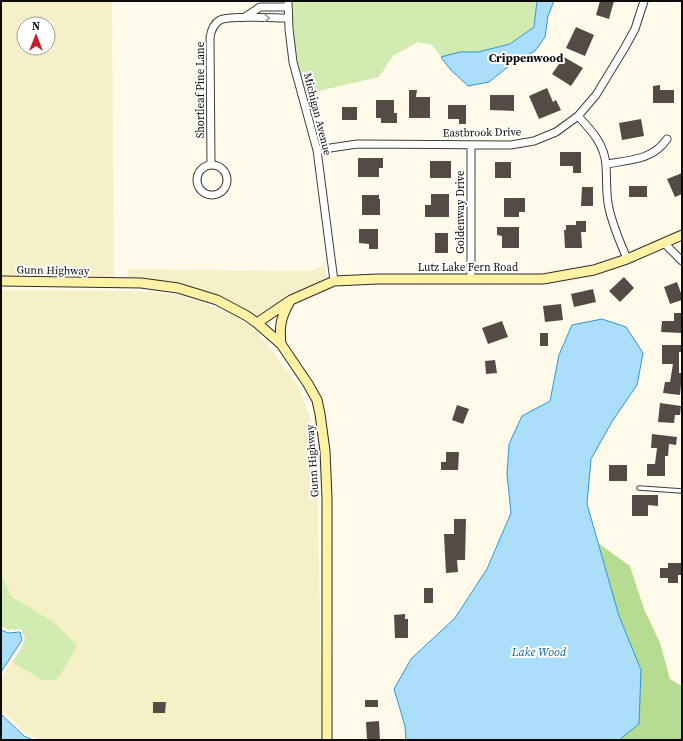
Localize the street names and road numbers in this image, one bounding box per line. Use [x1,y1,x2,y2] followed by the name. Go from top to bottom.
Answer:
[193,41,208,138] street label: Shortleaf Pine Lane
[300,71,335,157] street label: Michigan Avenue
[443,124,522,141] street label: Eastbrook Drive
[453,170,468,254] street label: Goldenway Drive
[418,260,519,275] street label: Lutz Lake Fern Road
[16,262,90,279] street label: Gunn Highway
[302,424,323,498] street label: Gunn Highway

